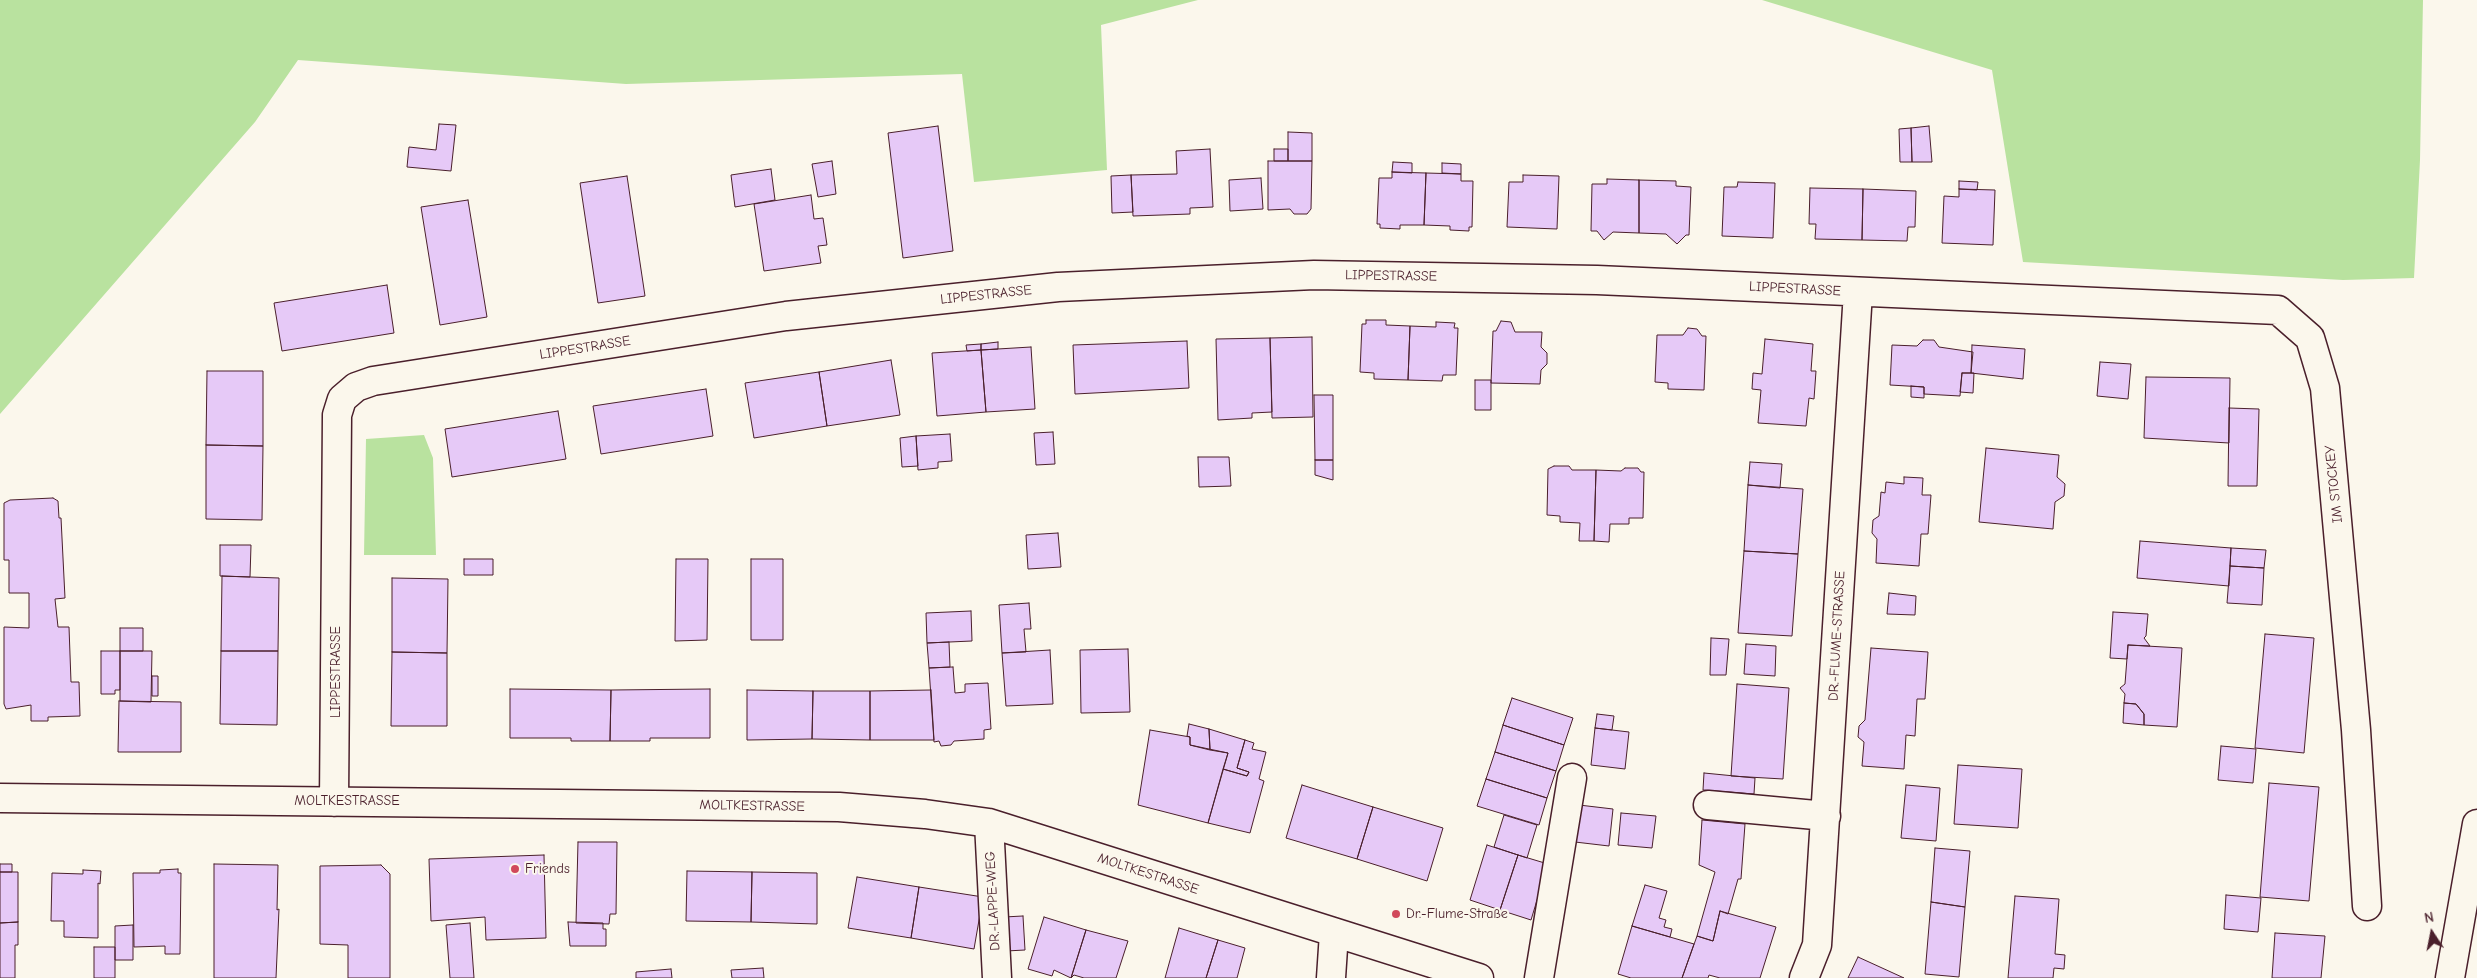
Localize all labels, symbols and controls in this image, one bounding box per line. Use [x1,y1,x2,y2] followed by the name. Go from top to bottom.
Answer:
[1345,267,1437,285] street label: LIPPESTRASSE
[1749,278,1841,300] street label: LIPPESTRASSE
[939,282,1033,308] street label: LIPPESTRASSE
[538,333,632,363] street label: LIPPESTRASSE
[2322,444,2346,524] street label: IM STOCKEY
[1825,570,1849,702] street label: DR.-FLUME-STRASSE
[328,626,344,718] street label: LIPPESTRASSE
[294,793,400,809] street label: MOLTKESTRASSE
[699,797,805,815] street label: MOLTKESTRASSE
[1095,850,1201,898] street label: MOLTKESTRASSE
[982,851,1004,951] street label: DR.-LAPPE-WEG
[525,861,570,877] place label: Friends
[509,863,521,875] marker: Friends
[1406,906,1508,922] place label: Dr.-Flume-Straße
[1390,908,1402,920] marker: Dr.-Flume-Straße
[2407,908,2457,958] north arrow
[2423,909,2435,927] text: N

